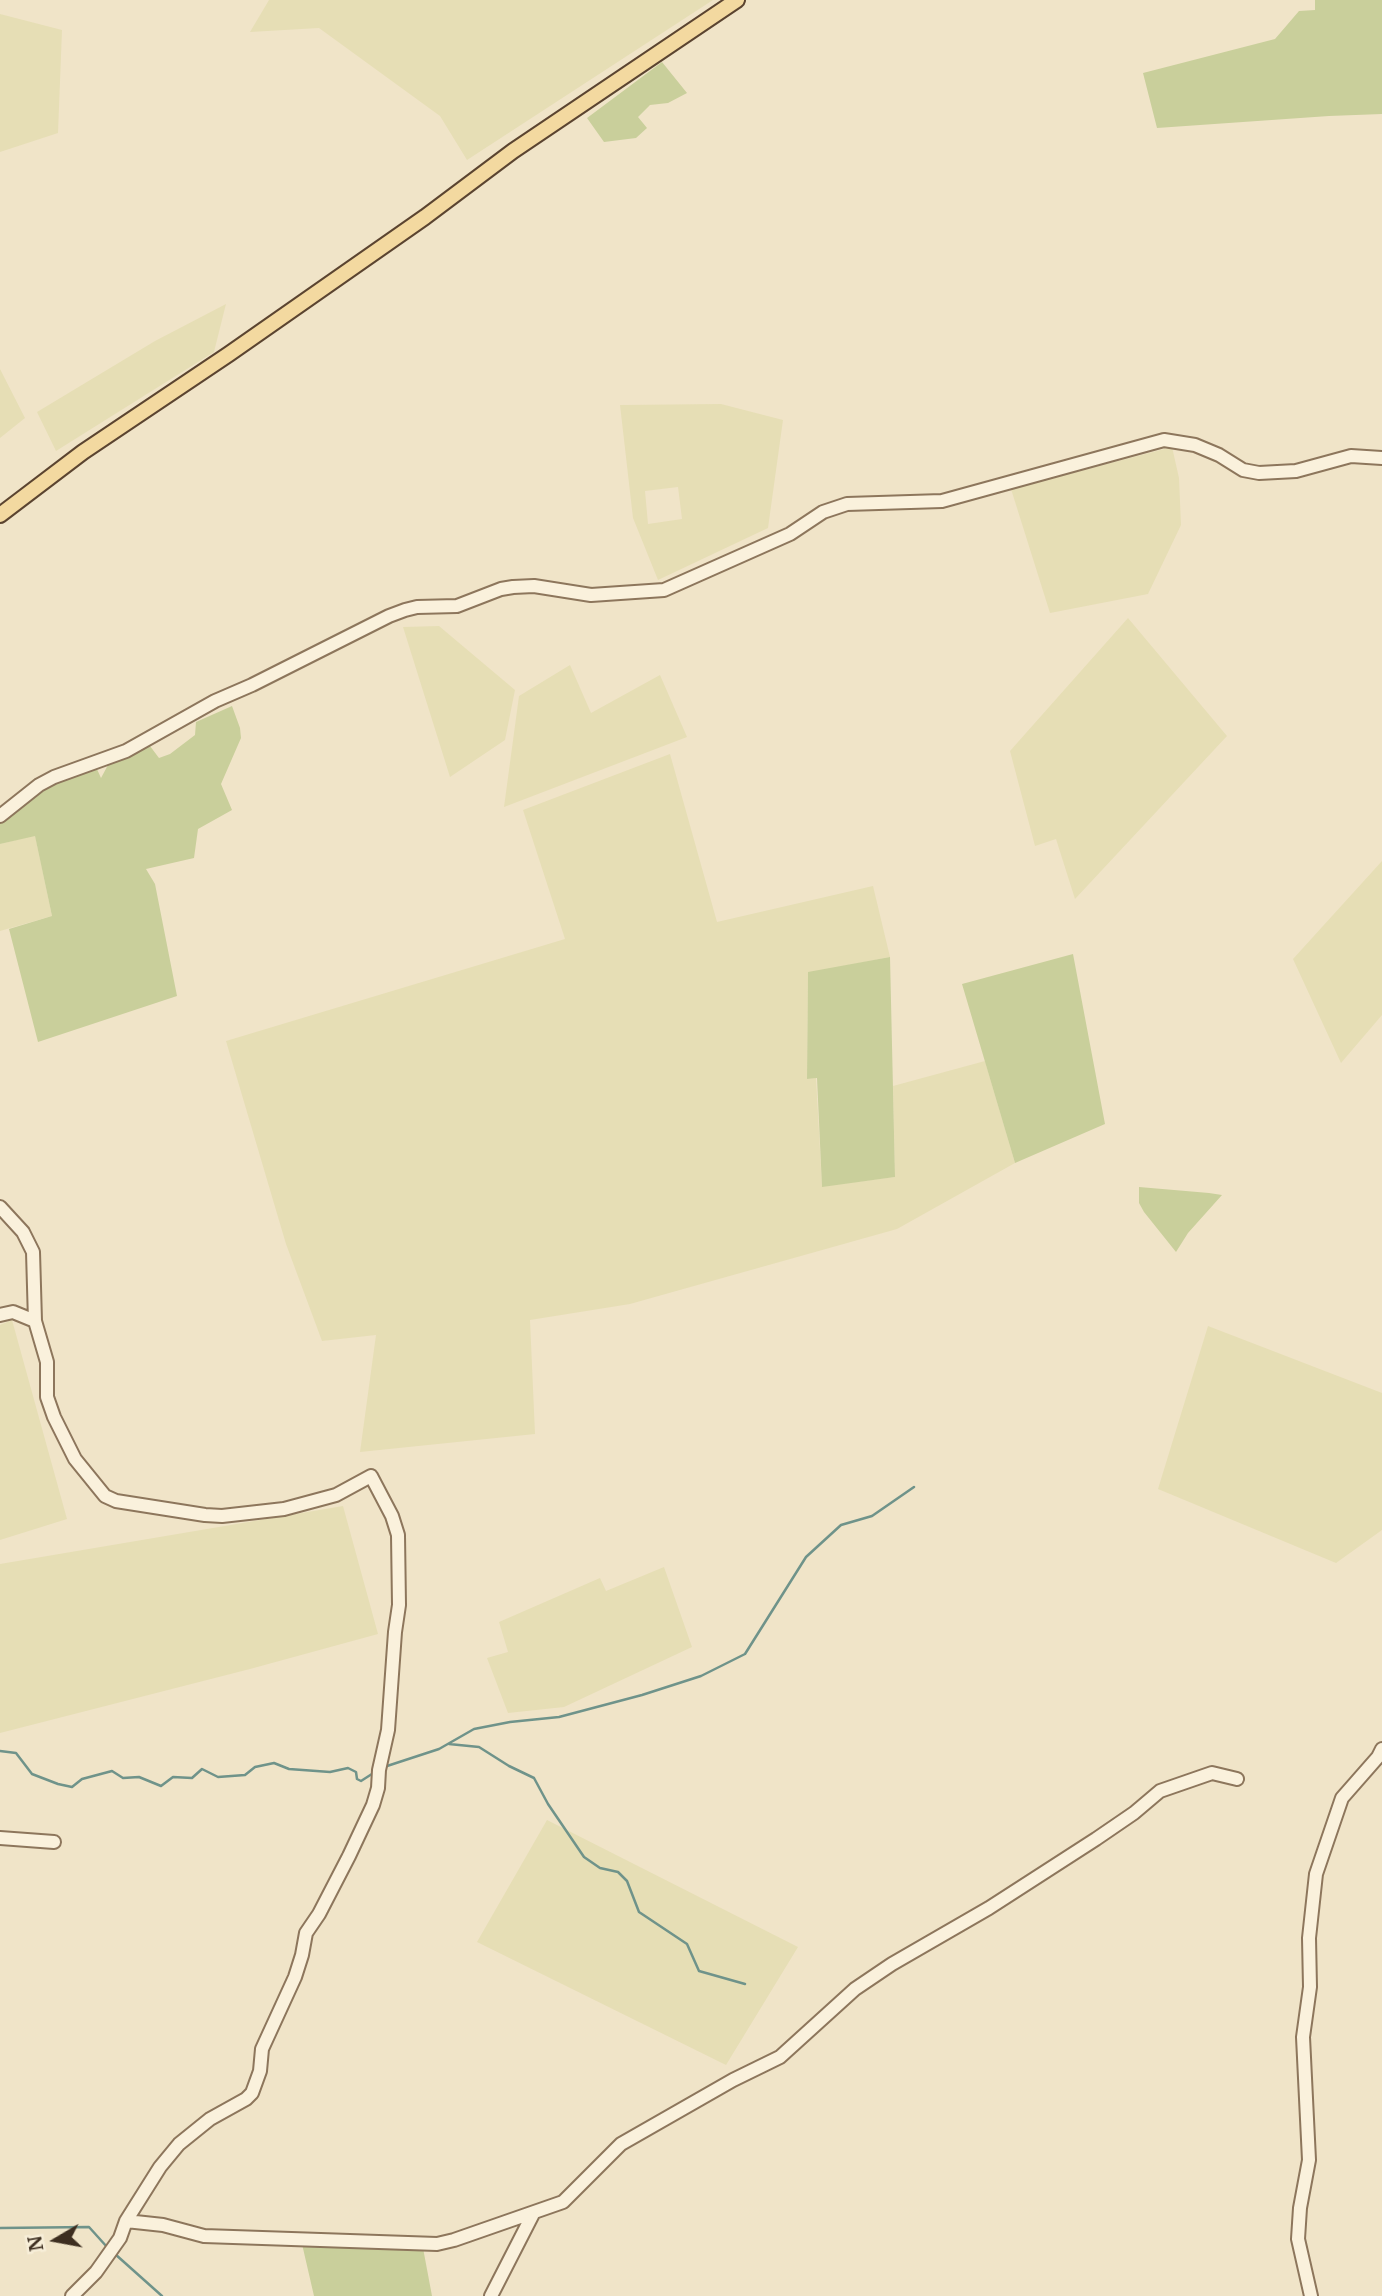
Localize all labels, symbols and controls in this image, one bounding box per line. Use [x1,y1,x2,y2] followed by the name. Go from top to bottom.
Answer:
[21,2205,91,2275] north arrow
[22,2234,48,2253] text: N

